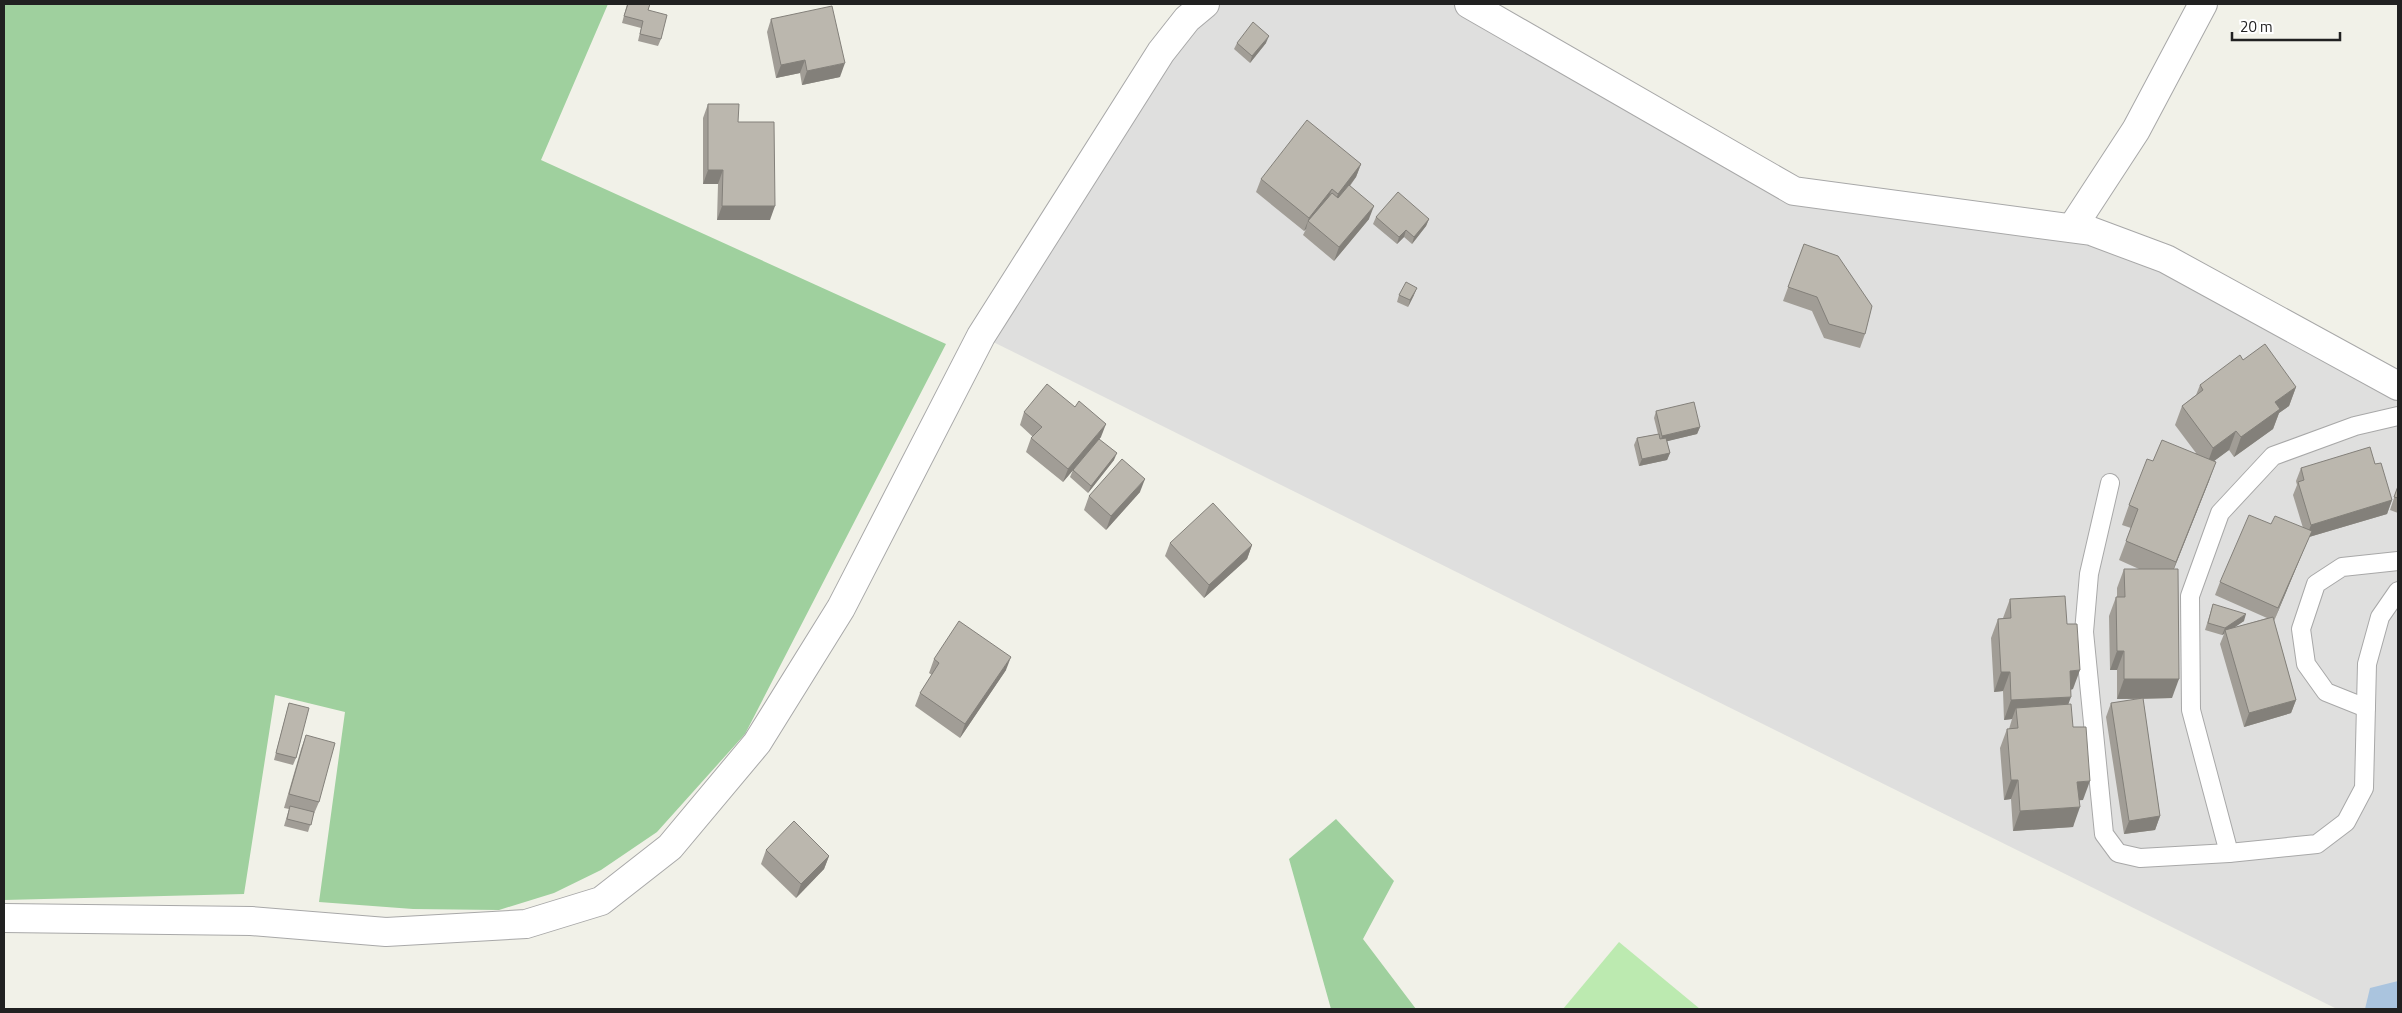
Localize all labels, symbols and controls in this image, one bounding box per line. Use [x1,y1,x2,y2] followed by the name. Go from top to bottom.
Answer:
[2232,10,2340,42] scale bar
[2240,15,2273,38] text: 20 m

